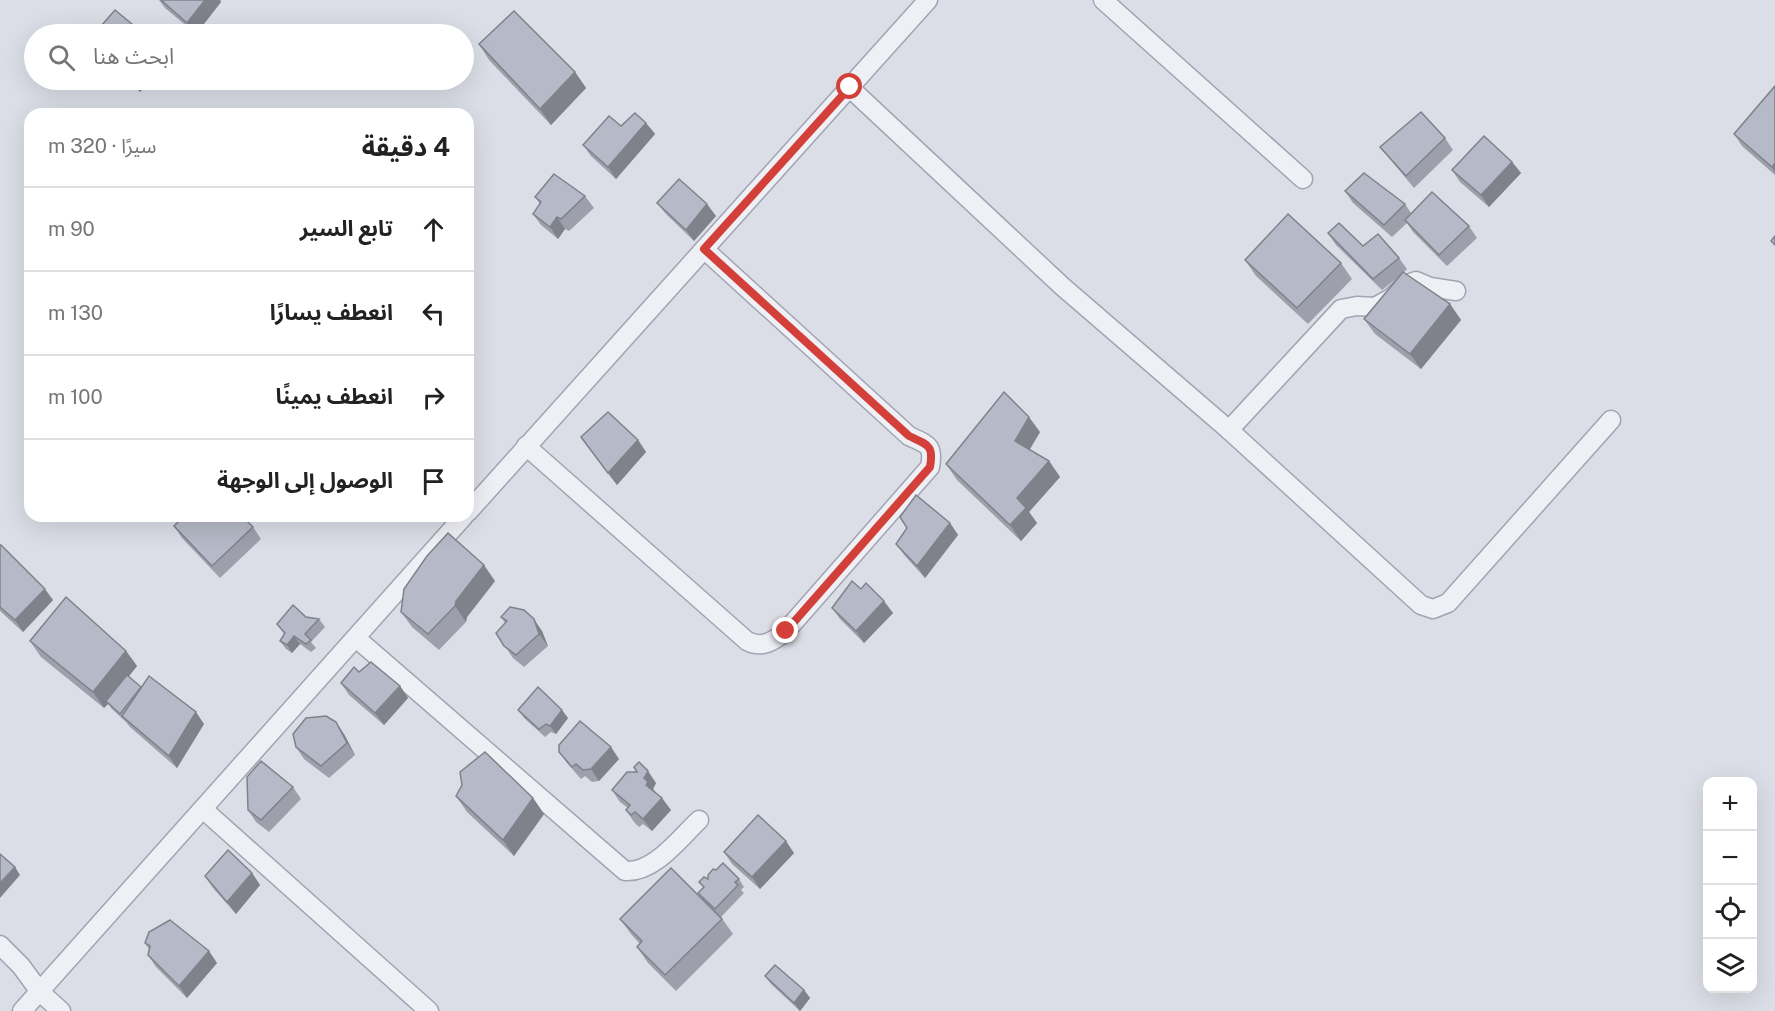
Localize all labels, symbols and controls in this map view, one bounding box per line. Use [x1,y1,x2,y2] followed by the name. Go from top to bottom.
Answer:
[24,24,474,90] search box
[45,41,78,74] icon: search
[93,43,174,69] text: ابحث هنا
[836,73,862,99] route start
[362,131,450,162] text: 4 دقيقة
[48,134,156,158] text: سيرًا · 320 m
[417,213,450,246] icon: ahead
[300,215,393,241] text: تابع السير
[48,217,95,241] text: 90 m
[417,297,450,330] icon: left
[270,299,393,325] text: انعطف يسارًا
[48,301,103,325] text: 130 m
[417,381,450,414] icon: right
[276,383,393,409] text: انعطف يمينًا
[48,385,103,409] text: 100 m
[417,465,450,498] icon: arrive
[217,467,393,493] text: الوصول إلى الوجهة
[772,617,798,643] route end
[1703,777,1757,993] map controls
[1703,777,1757,831] button: +
[1703,831,1757,885] button: −
[1703,885,1757,939] button: locate
[1703,939,1757,993] button: layers

